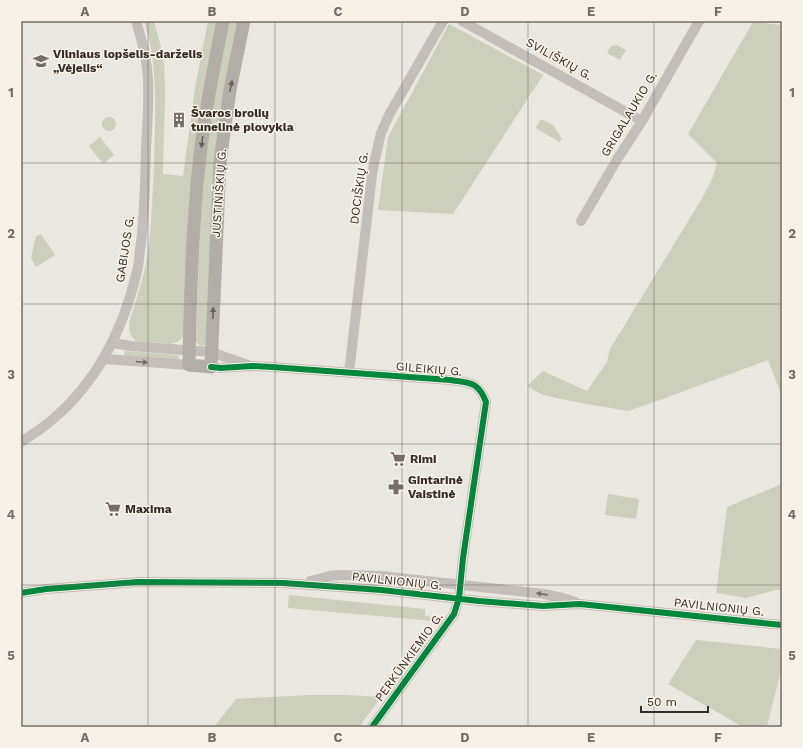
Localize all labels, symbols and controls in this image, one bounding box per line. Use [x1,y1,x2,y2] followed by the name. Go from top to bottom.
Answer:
[81,4,90,19] text: A
[208,4,217,19] text: B
[334,4,343,19] text: C
[460,4,470,19] text: D
[587,4,595,19] text: E
[714,4,722,19] text: F
[524,35,594,83] street label: SVILIŠKIŲ G.
[53,47,203,75] place label: Vilniaus lopšelis-darželis „Vėjelis“
[32,52,50,70] school or university icon: Vilniaus lopšelis-darželis „Vėjelis“
[598,69,660,159] street label: GRIGALAUKIO G.
[228,80,234,92] one-way arrow
[8,85,14,100] text: 1
[789,85,795,100] text: 1
[191,106,294,134] place label: Švaros brolių tunelinė plovykla
[170,111,188,129] building icon: Švaros brolių tunelinė plovykla
[199,136,205,148] one-way arrow
[209,148,229,238] street label: JUSTINIŠKIŲ G.
[347,151,371,225] street label: DOCIŠKIŲ G.
[113,215,137,283] street label: GABIJOS G.
[7,226,15,241] text: 2
[788,226,796,241] text: 2
[210,306,216,319] one-way arrow
[136,358,149,365] one-way arrow
[395,359,463,379] street label: GILEIKIŲ G.
[7,367,15,382] text: 3
[788,367,796,382] text: 3
[389,450,407,468] supermarket icon: Rimi
[410,452,437,466] place label: Rimi
[408,473,463,501] place label: Gintarinė Vaistinė
[387,478,405,496] pharmacy icon: Gintarinė Vaistinė
[104,500,122,518] supermarket icon: Maxima
[125,502,172,516] place label: Maxima
[7,507,16,522] text: 4
[788,507,797,522] text: 4
[351,569,443,593] street label: PAVILNIONIŲ G.
[536,591,548,597] one-way arrow
[673,595,765,619] street label: PAVILNIONIŲ G.
[372,610,446,704] street label: PERKŪNKIEMIO G.
[7,648,15,663] text: 5
[788,648,796,663] text: 5
[641,688,708,714] scale bar
[647,695,677,709] text: 50 m
[81,730,90,745] text: A
[208,730,217,745] text: B
[334,730,343,745] text: C
[460,730,470,745] text: D
[587,730,595,745] text: E
[714,730,722,745] text: F

